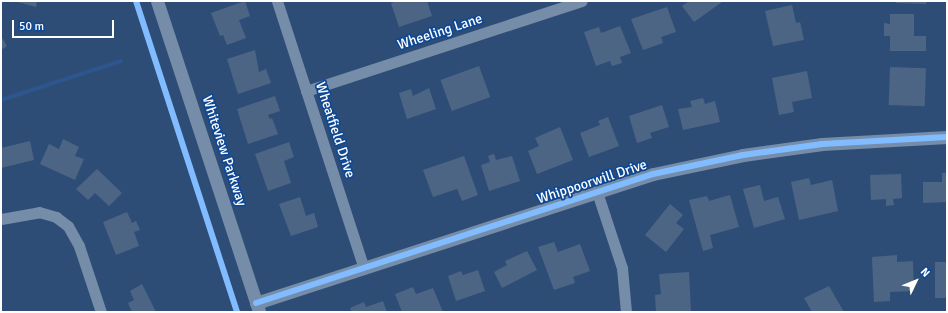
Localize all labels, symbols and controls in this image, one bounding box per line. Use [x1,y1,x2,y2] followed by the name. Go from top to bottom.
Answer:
[395,10,485,54] street label: Wheeling Lane
[14,12,116,38] scale bar
[19,19,44,34] text: 50 m
[312,80,358,180] street label: Wheatfield Drive
[198,94,250,208] street label: Whiteview Parkway
[535,156,649,208] street label: Whippoorwill Drive
[896,261,936,301] north arrow
[918,265,933,280] text: N

